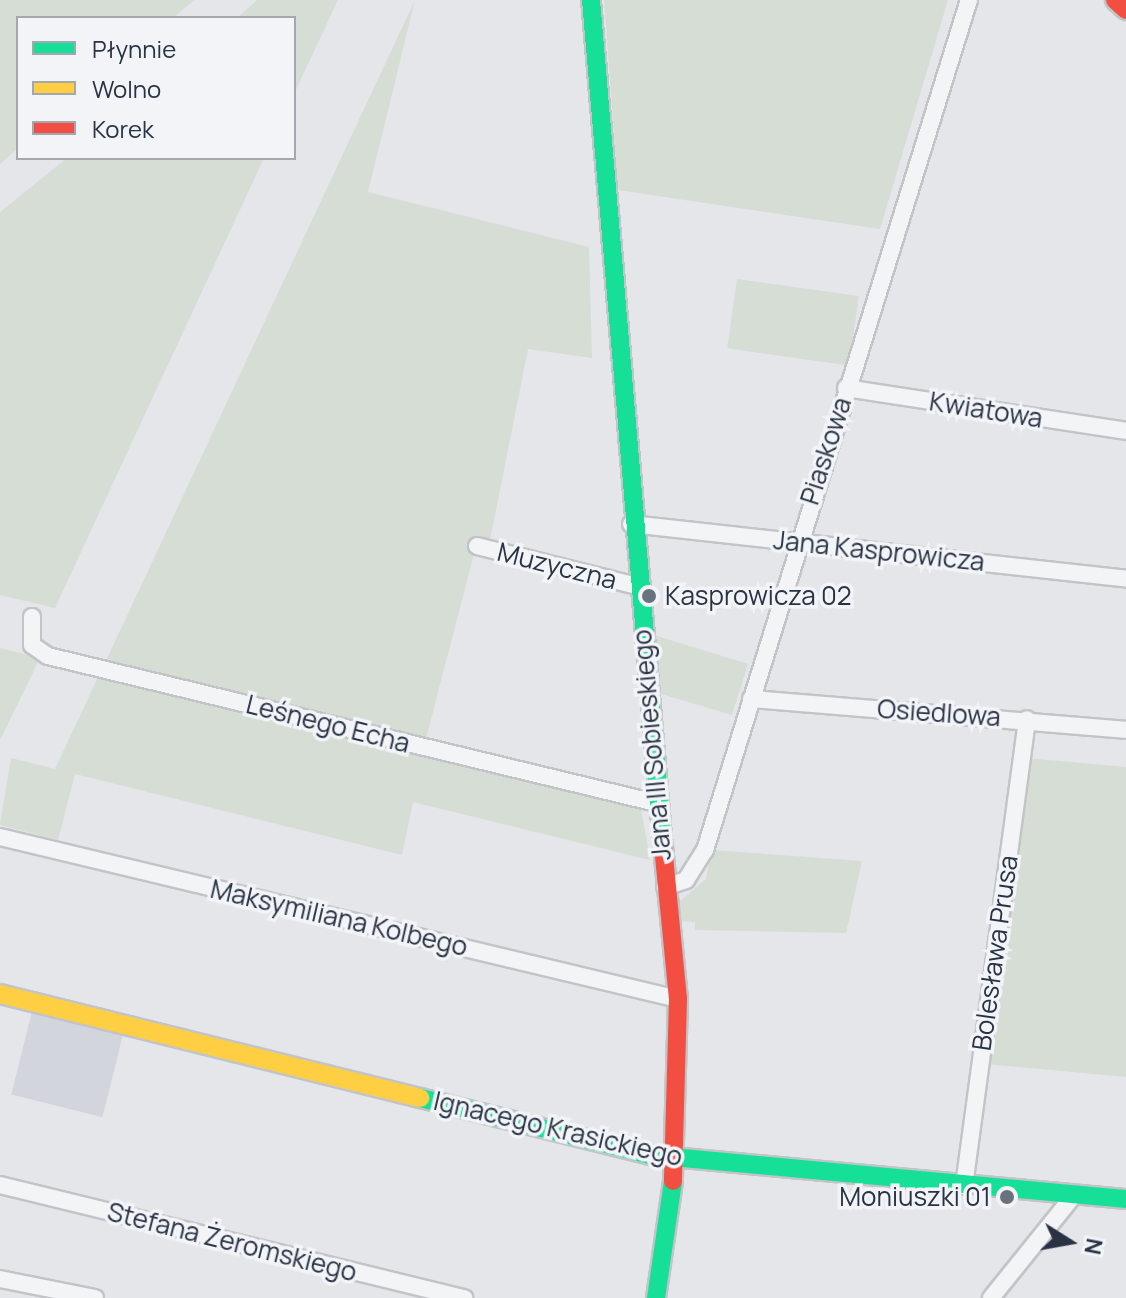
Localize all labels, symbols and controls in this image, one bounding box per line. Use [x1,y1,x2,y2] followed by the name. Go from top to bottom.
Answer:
[16,16,296,160] legend
[92,32,176,65] text: Płynnie
[92,72,161,105] text: Wolno
[92,112,154,145] text: Korek
[927,386,1045,434] street label: Kwiatowa
[794,393,858,509] street label: Piaskowa
[772,524,986,578] street label: Jana Kasprowicza
[494,536,620,596] street label: Muzyczna
[665,580,852,612] place label: Kasprowicza 02
[640,587,658,605] marker: Kasprowicza 02
[626,628,678,862] street label: Jana III Sobieskiego
[243,689,413,759] street label: Leśnego Echa
[876,693,1002,733] street label: Osiedlowa
[966,853,1024,1053] street label: Bolesława Prusa
[207,873,471,963] street label: Maksymiliana Kolbego
[431,1085,685,1173] street label: Ignacego Krasickiego
[839,1181,991,1213] place label: Moniuszki 01
[998,1188,1016,1206] marker: Moniuszki 01
[104,1196,360,1288] street label: Stefana Żeromskiego
[1030,1202,1110,1282] north arrow
[1077,1236,1110,1257] text: N

